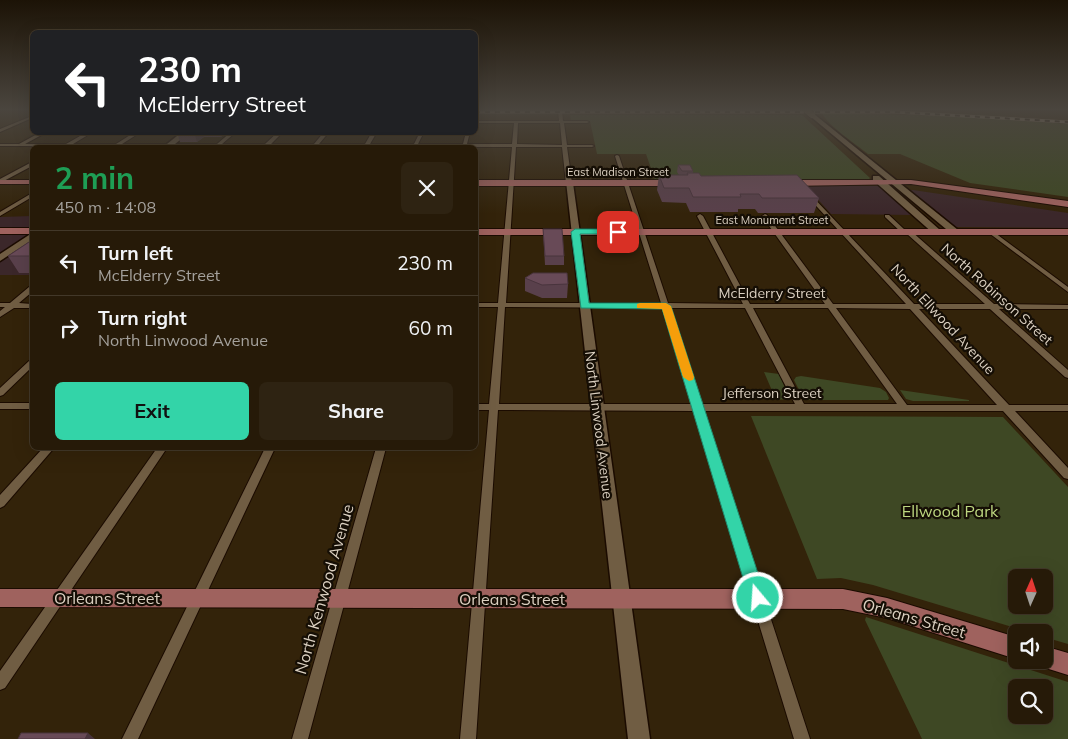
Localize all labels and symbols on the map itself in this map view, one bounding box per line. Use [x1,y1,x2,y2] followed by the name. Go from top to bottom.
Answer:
[567,165,669,179] street label: East Madison Street
[597,211,639,253] pin
[716,213,829,227] street label: East Monument Street
[938,239,1056,349] street label: North Robinson Street
[887,260,999,378] street label: North Ellwood Avenue
[719,284,826,302] street label: McElderry Street
[581,350,617,500] street label: North Linwood Avenue
[722,384,822,402] street label: Jefferson Street
[902,501,999,521] park label: Ellwood Park
[290,502,358,676] street label: North Kenwood Avenue
[1008,569,1052,614] north arrow
[731,571,783,623] position arrow
[54,588,160,608] street label: Orleans Street
[459,589,565,609] street label: Orleans Street
[860,594,968,642] street label: Orleans Street

